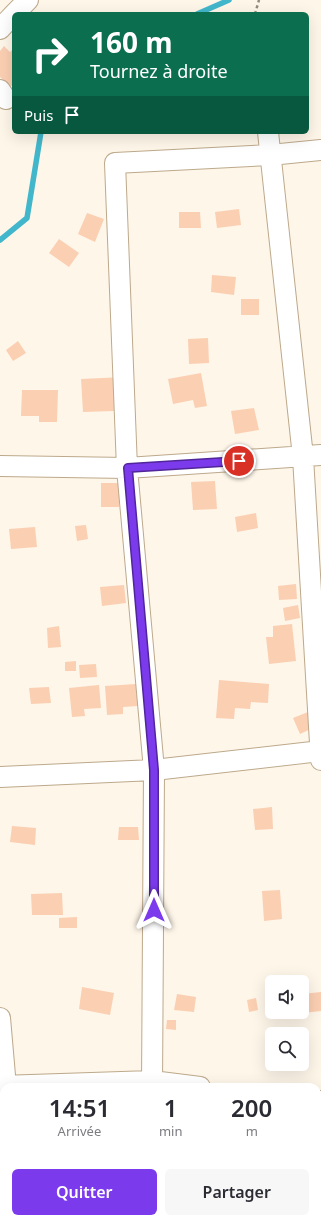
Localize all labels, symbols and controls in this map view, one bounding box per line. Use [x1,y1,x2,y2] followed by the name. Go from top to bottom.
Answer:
[90,23,173,61] text: 160 m
[24,28,76,80] icon: right
[90,59,228,83] text: Tournez à droite
[61,104,83,126] icon: arrive
[24,105,53,125] text: Puis
[222,444,256,478] pin
[228,450,250,472] icon: arrive
[133,889,175,931] position arrow
[265,975,309,1071] map controls
[265,975,309,1019] button: sound
[265,1027,309,1071] button: search
[49,1091,110,1124] text: 14:51
[164,1091,178,1124] text: 1
[231,1091,272,1124] text: 200
[58,1122,101,1140] text: Arrivée
[159,1122,182,1140] text: min
[246,1122,258,1140] text: m
[12,1169,157,1215] button: Quitter
[165,1169,309,1215] button: Partager

